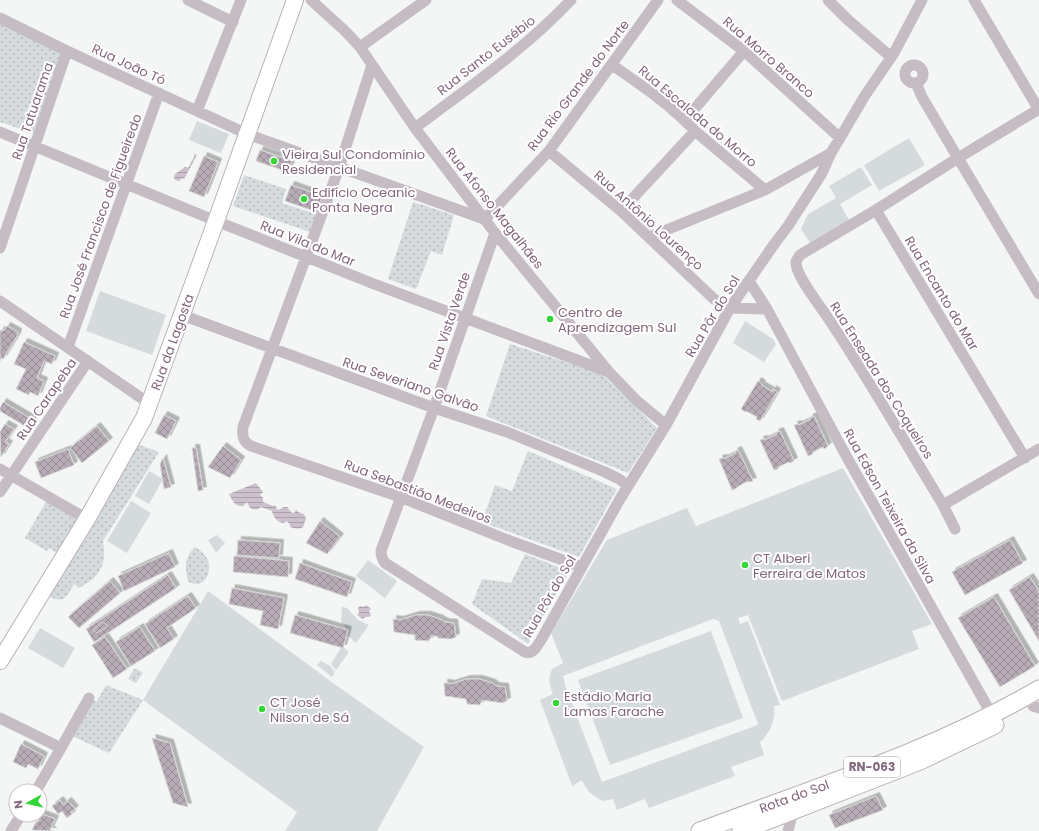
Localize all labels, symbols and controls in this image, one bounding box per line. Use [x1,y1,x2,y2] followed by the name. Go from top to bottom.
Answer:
[433,11,539,100] street label: Rua Santo Eusébio
[719,12,819,102] street label: Rua Morro Branco
[523,16,634,155] street label: Rua Rio Grande do Norte
[89,39,169,90] street label: Rua João Tó
[7,60,58,162] street label: Rua Tatuarama
[634,61,761,172] street label: Rua Escalada do Morro
[55,111,146,321] street label: Rua José Francisco de Figueiredo
[441,144,548,273] street label: Rua Afonso Magalhães
[282,145,425,179] place label: Vieira Sul Condomínio Residencial
[269,156,279,166] marker: Vieira Sul Condomínio Residencial
[590,166,708,275] street label: Rua Antônio Lourenço
[312,183,415,217] place label: Edifício Oceanic Ponta Negra
[299,194,309,204] marker: Edifício Oceanic Ponta Negra
[257,216,358,271] street label: Rua Vila do Mar
[900,232,983,354] street label: Rua Encanto do Mar
[424,269,475,373] street label: Rua Vista Verde
[680,272,744,361] street label: Rua Pôr do Sol
[146,291,199,393] street label: Rua da Lagosta
[825,298,938,463] street label: Rua Enseada dos Coqueiros
[558,303,676,337] place label: Centro de Aprendizagem Sul
[545,314,555,324] marker: Centro de Aprendizagem Sul
[340,352,482,417] street label: Rua Severiano Galvão
[12,354,81,444] street label: Rua Carapeba
[839,425,940,587] street label: Rua Edson Teixeira da Silva
[341,455,494,528] street label: Rua Sebastião Medeiros
[753,549,866,583] place label: CT Alberi Ferreira de Matos
[518,551,581,641] street label: Rua Pôr do Sol
[740,560,750,570] marker: CT Alberi Ferreira de Matos
[564,687,664,721] place label: Estádio Maria Lamas Farache
[270,693,349,727] place label: CT José Nilson de Sá
[551,698,561,708] marker: Estádio Maria Lamas Farache
[257,704,267,714] marker: CT José Nilson de Sá
[844,757,900,777] road number: RN-063
[757,775,832,818] street label: Rota do Sol
[8,783,48,823] north arrow
[10,799,27,810] text: N

